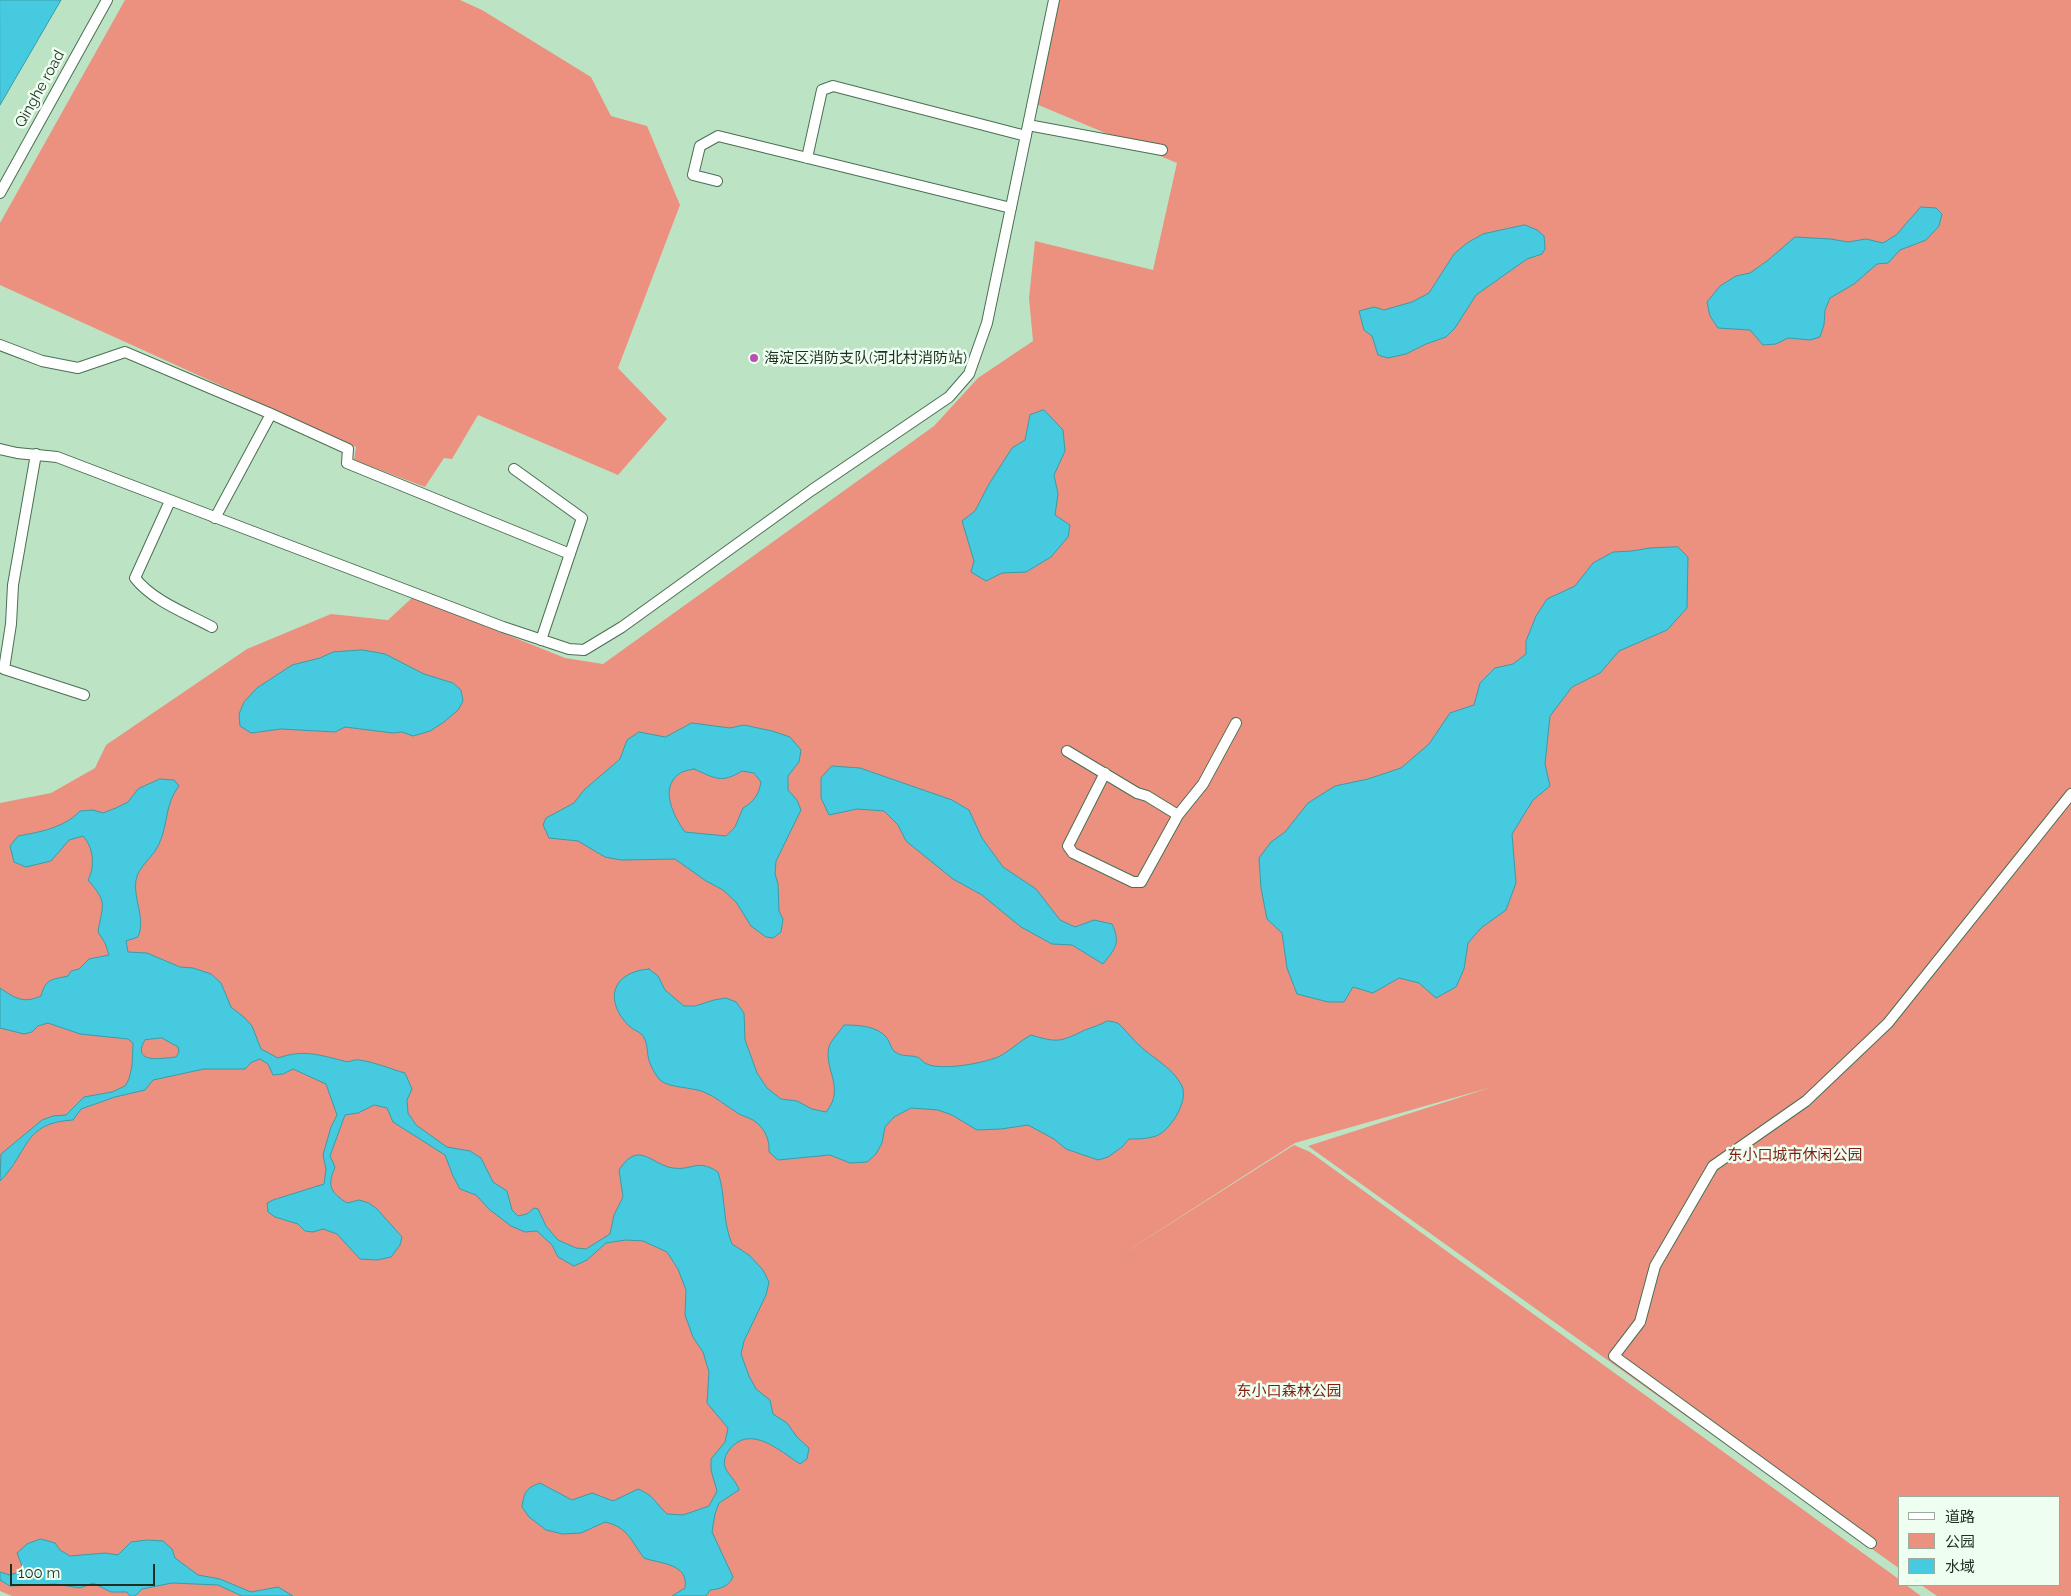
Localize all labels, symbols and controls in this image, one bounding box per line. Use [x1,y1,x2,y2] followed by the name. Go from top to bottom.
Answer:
[11,47,69,131] street label: Qinghe road
[764,349,967,367] place label: 海淀区消防支队(河北村消防站)
[748,352,760,364] marker: 海淀区消防支队(河北村消防站)
[1728,1146,1862,1164] park label: 东小口城市休闲公园
[1237,1382,1341,1400] park label: 东小口森林公园
[1898,1496,2061,1586] legend
[1945,1508,1975,1526] text: 道路
[1945,1533,1975,1551] text: 公园
[12,1554,158,1586] scale bar
[1945,1558,1975,1576] text: 水域
[18,1564,60,1582] text: 100 m

